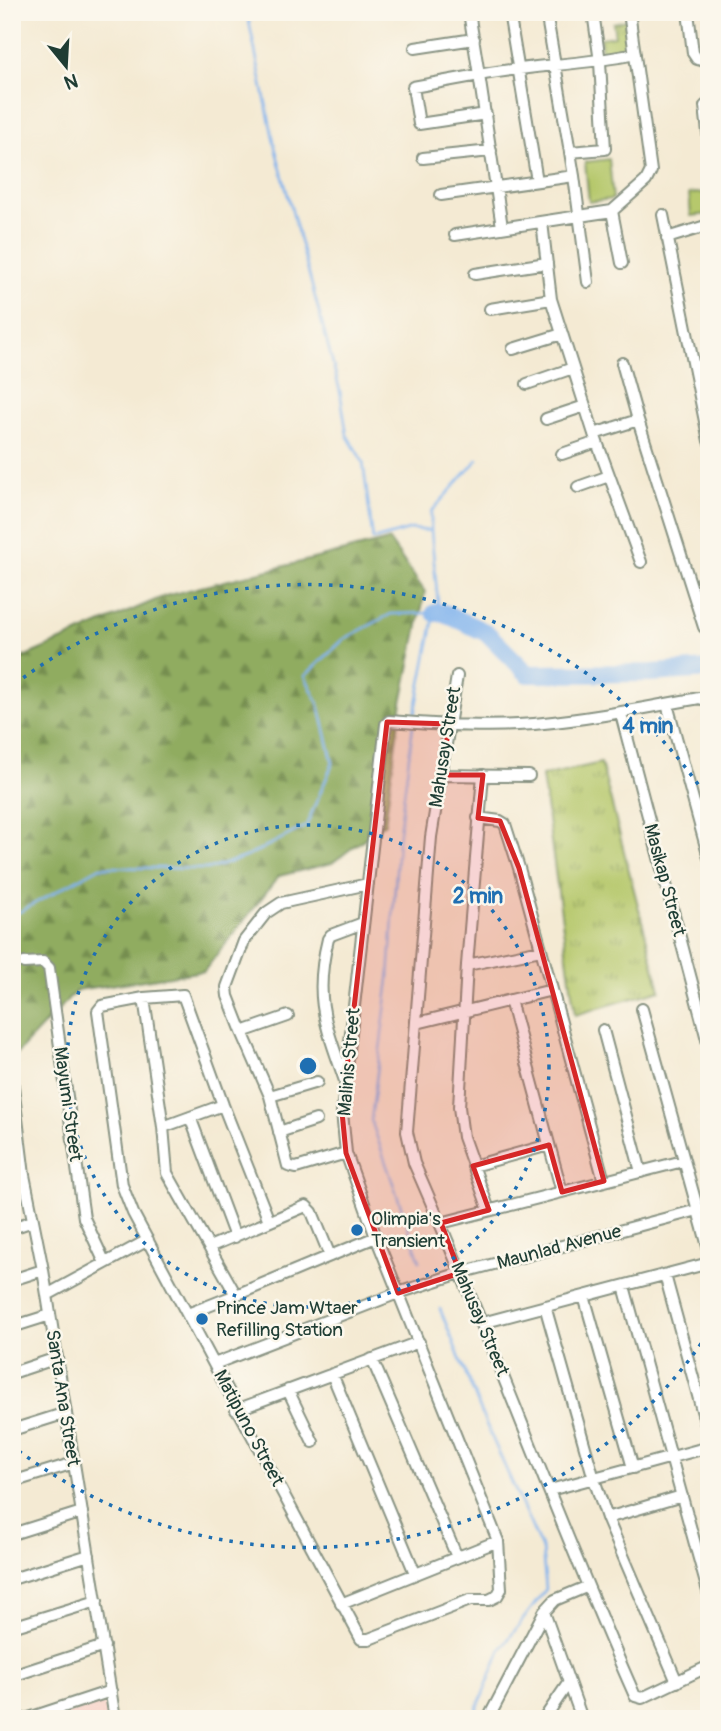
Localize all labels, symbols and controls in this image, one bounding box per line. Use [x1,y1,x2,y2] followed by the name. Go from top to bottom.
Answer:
[32,32,102,102] north arrow
[61,68,81,95] text: N
[424,684,466,809] street label: Mahusay Street
[623,713,674,740] text: 4 min
[638,821,692,939] street label: Masikap Street
[453,883,503,910] text: 2 min
[332,1007,366,1117] street label: Malinis Street
[48,1045,88,1163] street label: Mayumi Street
[296,1054,320,1078] centre of rings
[371,1207,446,1253] place label: Olimpia's Transient
[494,1219,624,1275] street label: Maunlad Avenue
[349,1222,365,1238] marker: Olimpia's Transient
[445,1258,515,1380] street label: Mahusay Street
[216,1296,358,1342] place label: Prince Jam Wtaer Refilling Station
[194,1311,210,1327] marker: Prince Jam Wtaer Refilling Station
[40,1328,86,1468] street label: Santa Ana Street
[208,1366,290,1491] street label: Matipuno Street

